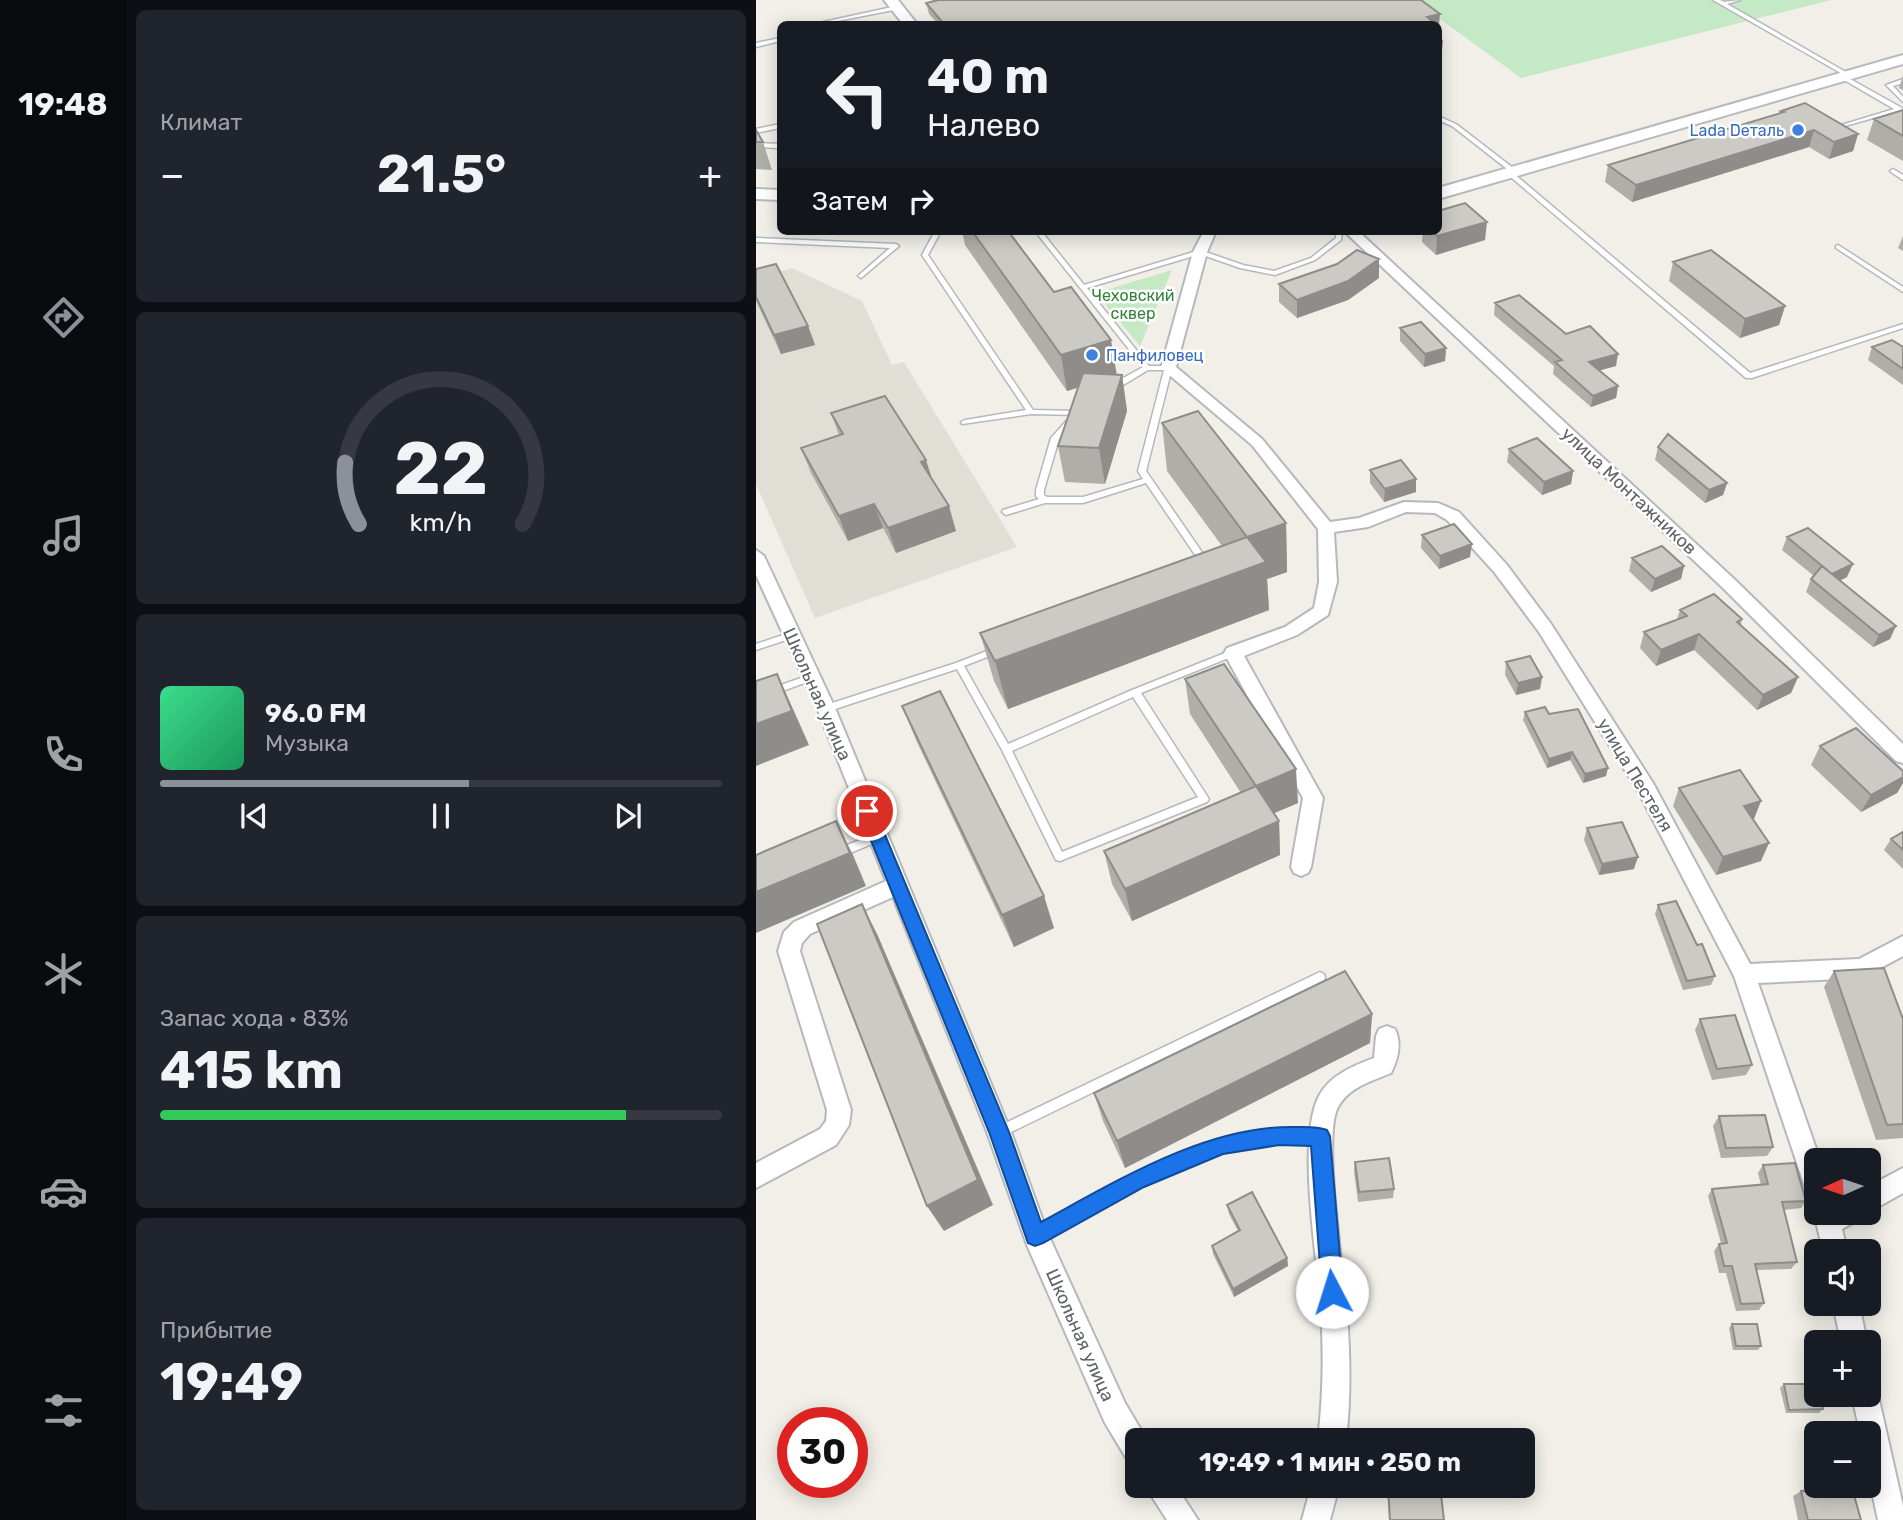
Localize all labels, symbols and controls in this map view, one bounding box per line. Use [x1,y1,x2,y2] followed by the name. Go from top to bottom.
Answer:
[927,47,1049,105] text: 40 m
[812,49,903,140] icon: left
[18,85,108,123] text: 19:48
[927,106,1040,144] text: Налево
[160,108,242,136] text: Климат
[1690,121,1784,140] place label: Lada Dеталь
[1790,122,1806,138] marker: Lada Dеталь
[377,143,506,205] text: 21.5°
[160,152,185,198] text: −
[698,152,722,198] text: +
[902,182,940,220] icon: right
[812,186,888,217] text: Затем
[1091,286,1175,323] park label: Чеховский сквер
[39,293,88,342] icon: directions
[1106,346,1204,365] place label: Панфиловец
[1084,347,1100,363] marker: Панфиловец
[1557,423,1701,559] street label: улица Монтажников
[394,426,488,512] text: 22
[410,508,472,537] text: km/h
[39,511,88,560] icon: music
[778,624,856,764] street label: Школьная улица
[265,698,367,729] text: 96.0 FM
[1592,714,1678,836] street label: улица Пестеля
[265,729,349,757] text: Музыка
[39,730,88,779] icon: phone
[837,781,897,841] pin
[848,792,886,830] icon: arrive
[235,797,273,835] icon: previous
[422,797,460,835] icon: pause
[609,797,647,835] icon: next
[39,949,88,998] icon: climate
[160,1004,349,1032] text: Запас хода · 83%
[160,1039,343,1101] text: 415 km
[1804,1148,1881,1225] north arrow
[1804,1148,1881,1498] map controls
[39,1167,88,1216] icon: car
[1804,1239,1881,1316] button: sound
[1295,1255,1369,1329] position arrow
[1041,1265,1119,1405] street label: Школьная улица
[160,1316,272,1344] text: Прибытие
[1804,1330,1881,1407] button: +
[160,1351,303,1413] text: 19:49
[39,1386,88,1435] icon: filters
[777,1407,868,1498] speed limit sign: 30
[1804,1421,1881,1498] button: −
[1199,1447,1461,1478] text: 19:49 · 1 мин · 250 m

